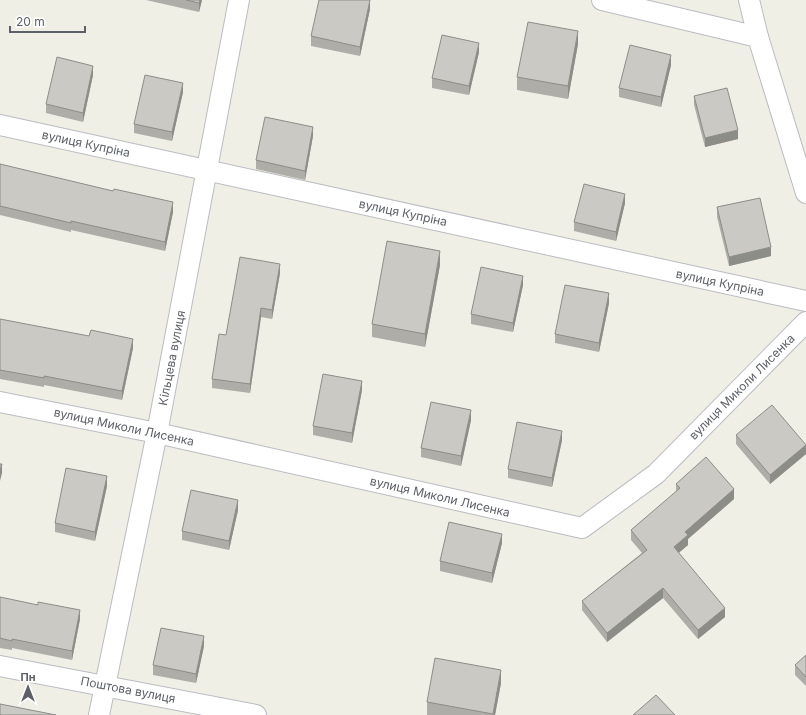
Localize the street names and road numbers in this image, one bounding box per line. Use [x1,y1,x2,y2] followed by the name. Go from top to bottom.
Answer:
[41,127,132,160] street label: вулиця Купріна
[358,196,449,229] street label: вулиця Купріна
[675,266,766,299] street label: вулиця Купріна
[155,309,188,407] street label: Кільцева вулиця
[686,331,798,443] street label: вулиця Миколи Лисенка
[53,404,196,449] street label: вулиця Миколи Лисенка
[369,473,512,520] street label: вулиця Миколи Лисенка
[79,673,177,706] street label: Поштова вулиця

